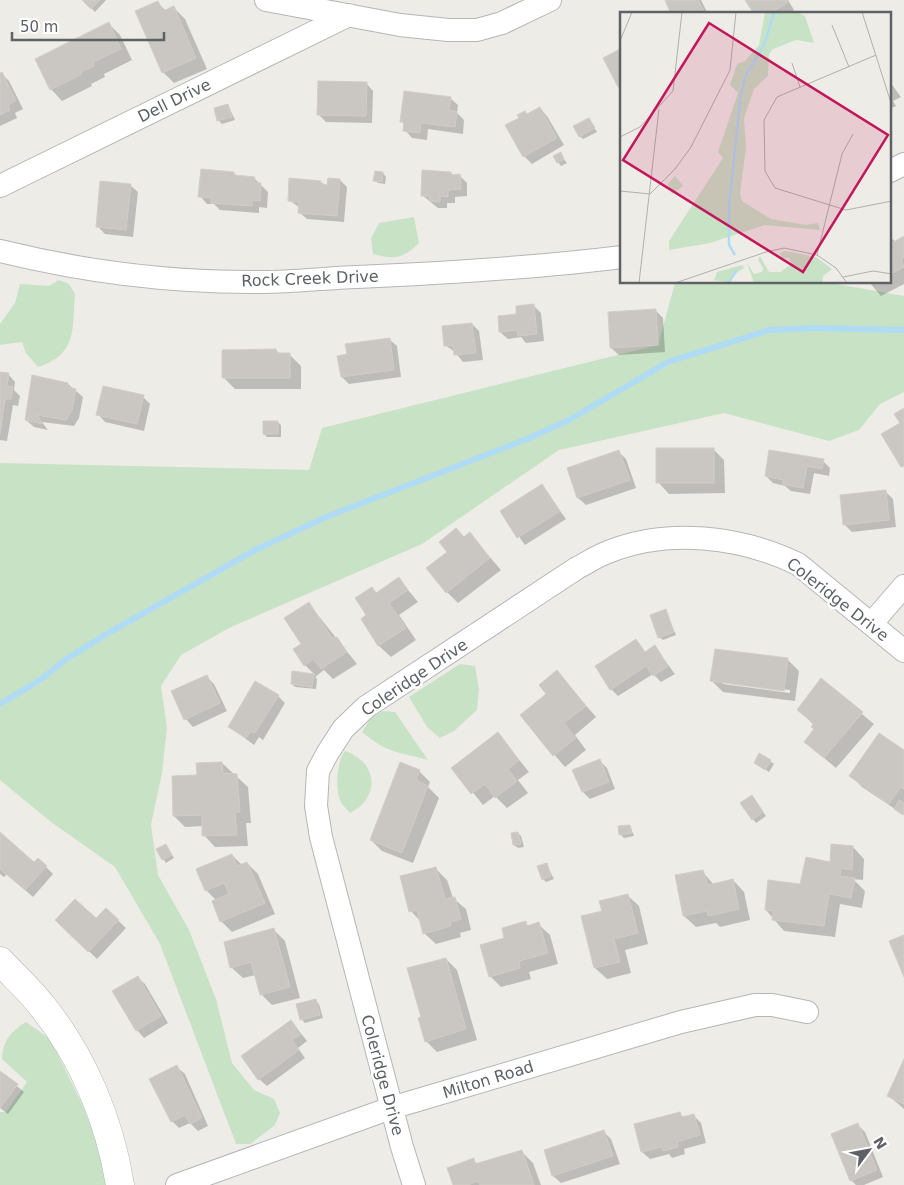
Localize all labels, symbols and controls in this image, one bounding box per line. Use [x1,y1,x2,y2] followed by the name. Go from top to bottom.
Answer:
[12,10,165,42] scale bar
[620,12,892,284] inset map
[20,18,58,36] text: 50 m
[135,75,214,126] street label: Dell Drive
[241,267,379,290] street label: Rock Creek Drive
[783,554,892,645] street label: Coleridge Drive
[357,635,471,720] street label: Coleridge Drive
[357,1013,408,1138] street label: Coleridge Drive
[440,1057,536,1102] street label: Milton Road
[844,1125,894,1175] north arrow
[870,1134,890,1152] text: N

